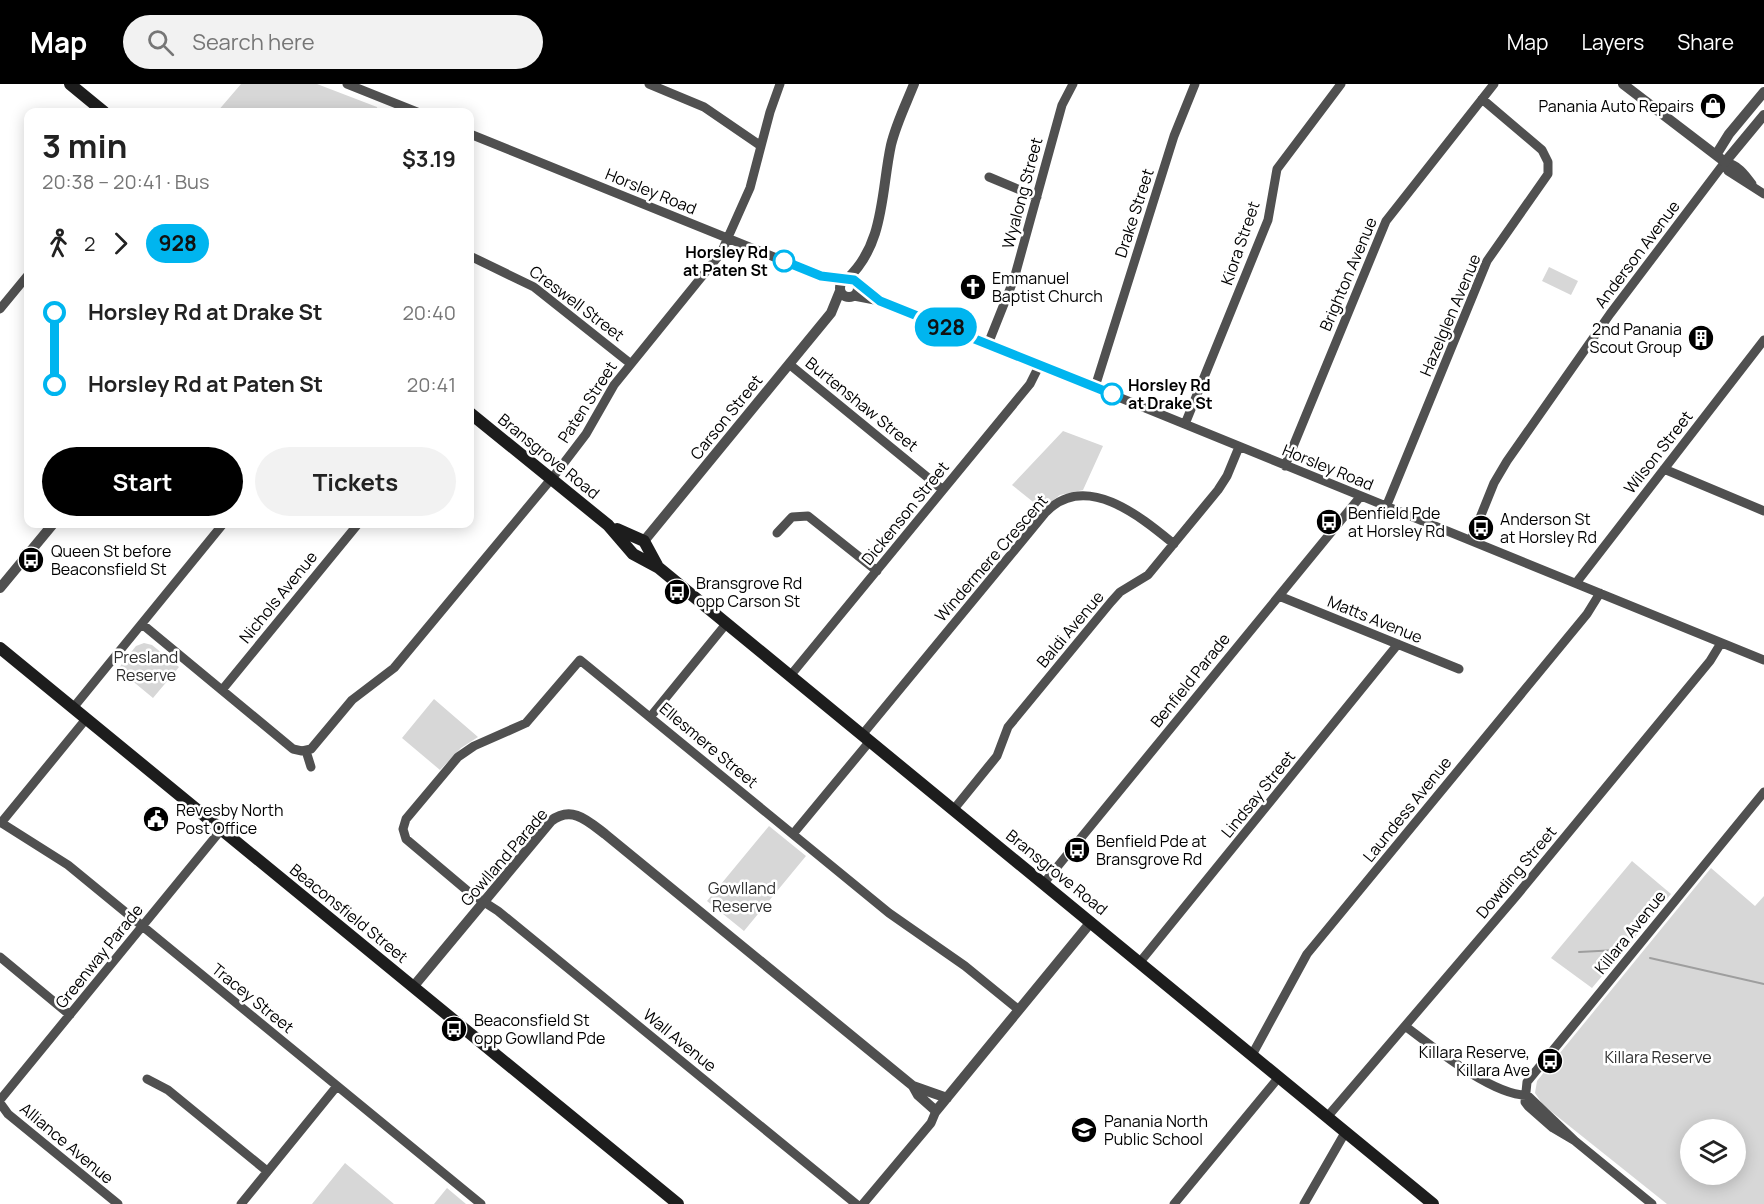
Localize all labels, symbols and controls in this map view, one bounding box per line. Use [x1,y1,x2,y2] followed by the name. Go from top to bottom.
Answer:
[123,15,543,69] search box
[30,23,87,61] text: Map
[144,26,177,59] icon: search
[192,27,315,57] text: Search here
[1507,28,1548,56] text: Map
[1581,28,1644,56] text: Layers
[1677,28,1734,56] text: Share
[1698,91,1728,121] shop icon: Panania Auto Repairs
[1539,95,1694,117] place label: Panania Auto Repairs
[42,123,127,168] text: 3 min
[997,135,1047,251] street label: Wyalong Street
[402,144,456,174] text: $3.19
[602,163,700,219] street label: Horsley Road
[1109,166,1159,260] street label: Drake Street
[42,168,209,195] text: 20:38 – 20:41 · Bus
[1589,196,1685,312] street label: Anderson Avenue
[1215,198,1265,288] street label: Kiora Street
[1314,214,1382,334] street label: Brighton Avenue
[42,227,75,260] icon: walk
[104,227,137,260] icon: forward
[158,229,197,257] text: 928
[84,230,95,257] text: 2
[683,241,768,281] place label: Horsley Rd at Paten St
[773,250,795,272] marker: Horsley Rd at Paten St
[1414,251,1486,379] street label: Hazelglen Avenue
[525,260,629,346] street label: Creswell Street
[992,267,1103,307] place label: Emmanuel Baptist Church
[958,272,988,302] church icon: Emmanuel Baptist Church
[88,297,323,327] text: Horsley Rd at Drake St
[402,299,456,326] text: 20:40
[912,308,980,346] line badge: 928
[927,313,965,341] text: 928
[1590,318,1682,358] place label: 2nd Panania Scout Group
[1686,323,1716,353] building icon: 2nd Panania Scout Group
[801,352,923,456] street label: Burtenshaw Street
[552,357,622,447] street label: Paten Street
[88,369,323,399] text: Horsley Rd at Paten St
[685,370,767,464] street label: Carson Street
[407,371,456,398] text: 20:41
[1128,374,1213,414] place label: Horsley Rd at Drake St
[1101,383,1123,405] marker: Horsley Rd at Drake St
[1619,406,1697,498] street label: Wilson Street
[494,408,604,504] street label: Bransgrove Road
[1279,439,1377,495] street label: Horsley Road
[42,447,243,516] button: Start
[255,447,456,516] button: Tickets
[856,457,954,569] street label: Dickenson Street
[930,490,1052,626] street label: Windermere Crescent
[1348,502,1445,542] place label: Benfield Pde at Horsley Rd
[1314,507,1344,537] bus stop icon: Benfield Pde at Horsley Rd
[1500,508,1597,548] place label: Anderson St at Horsley Rd
[1466,513,1496,543] bus stop icon: Anderson St at Horsley Rd
[51,540,171,580] place label: Queen St before Beaconsfield St
[16,545,46,575] bus stop icon: Queen St before Beaconsfield St
[234,546,322,648] street label: Nichols Avenue
[696,572,802,612] place label: Bransgrove Rd opp Carson St
[662,577,692,607] bus stop icon: Bransgrove Rd opp Carson St
[1031,586,1109,672] street label: Baldi Avenue
[1324,590,1426,648] street label: Matts Avenue
[1145,628,1235,732] street label: Benfield Parade
[114,646,178,686] park label: Presland Reserve
[655,697,763,793] street label: Ellesmere Street
[1216,746,1300,842] street label: Lindsay Street
[1358,752,1456,866] street label: Laundess Avenue
[176,799,283,839] place label: Revesby North Post Office
[141,804,171,834] public building icon: Revesby North Post Office
[455,804,553,910] street label: Gowlland Parade
[1471,821,1561,923] street label: Dowding Street
[1002,824,1112,920] street label: Bransgrove Road
[1096,830,1207,870] place label: Benfield Pde at Bransgrove Rd
[1062,835,1092,865] bus stop icon: Benfield Pde at Bransgrove Rd
[285,858,413,968] street label: Beaconsfield Street
[708,877,776,917] park label: Gowlland Reserve
[1589,885,1671,979] street label: Killara Avenue
[50,899,148,1013] street label: Greenway Parade
[207,958,299,1038] street label: Tracey Street
[639,1004,721,1076] street label: Wall Avenue
[474,1009,605,1049] place label: Beaconsfield St opp Gowlland Pde
[439,1014,469,1044] bus stop icon: Beaconsfield St opp Gowlland Pde
[1419,1041,1530,1081] place label: Killara Reserve, Killara Ave
[1535,1046,1565,1076] bus stop icon: Killara Reserve, Killara Ave
[1604,1046,1712,1068] park label: Killara Reserve
[16,1097,118,1189] street label: Alliance Avenue
[1104,1110,1208,1150] place label: Panania North Public School
[1069,1115,1099,1145] school or university icon: Panania North Public School
[1680,1119,1746,1185] map controls
[1680,1119,1746,1185] button: layers

